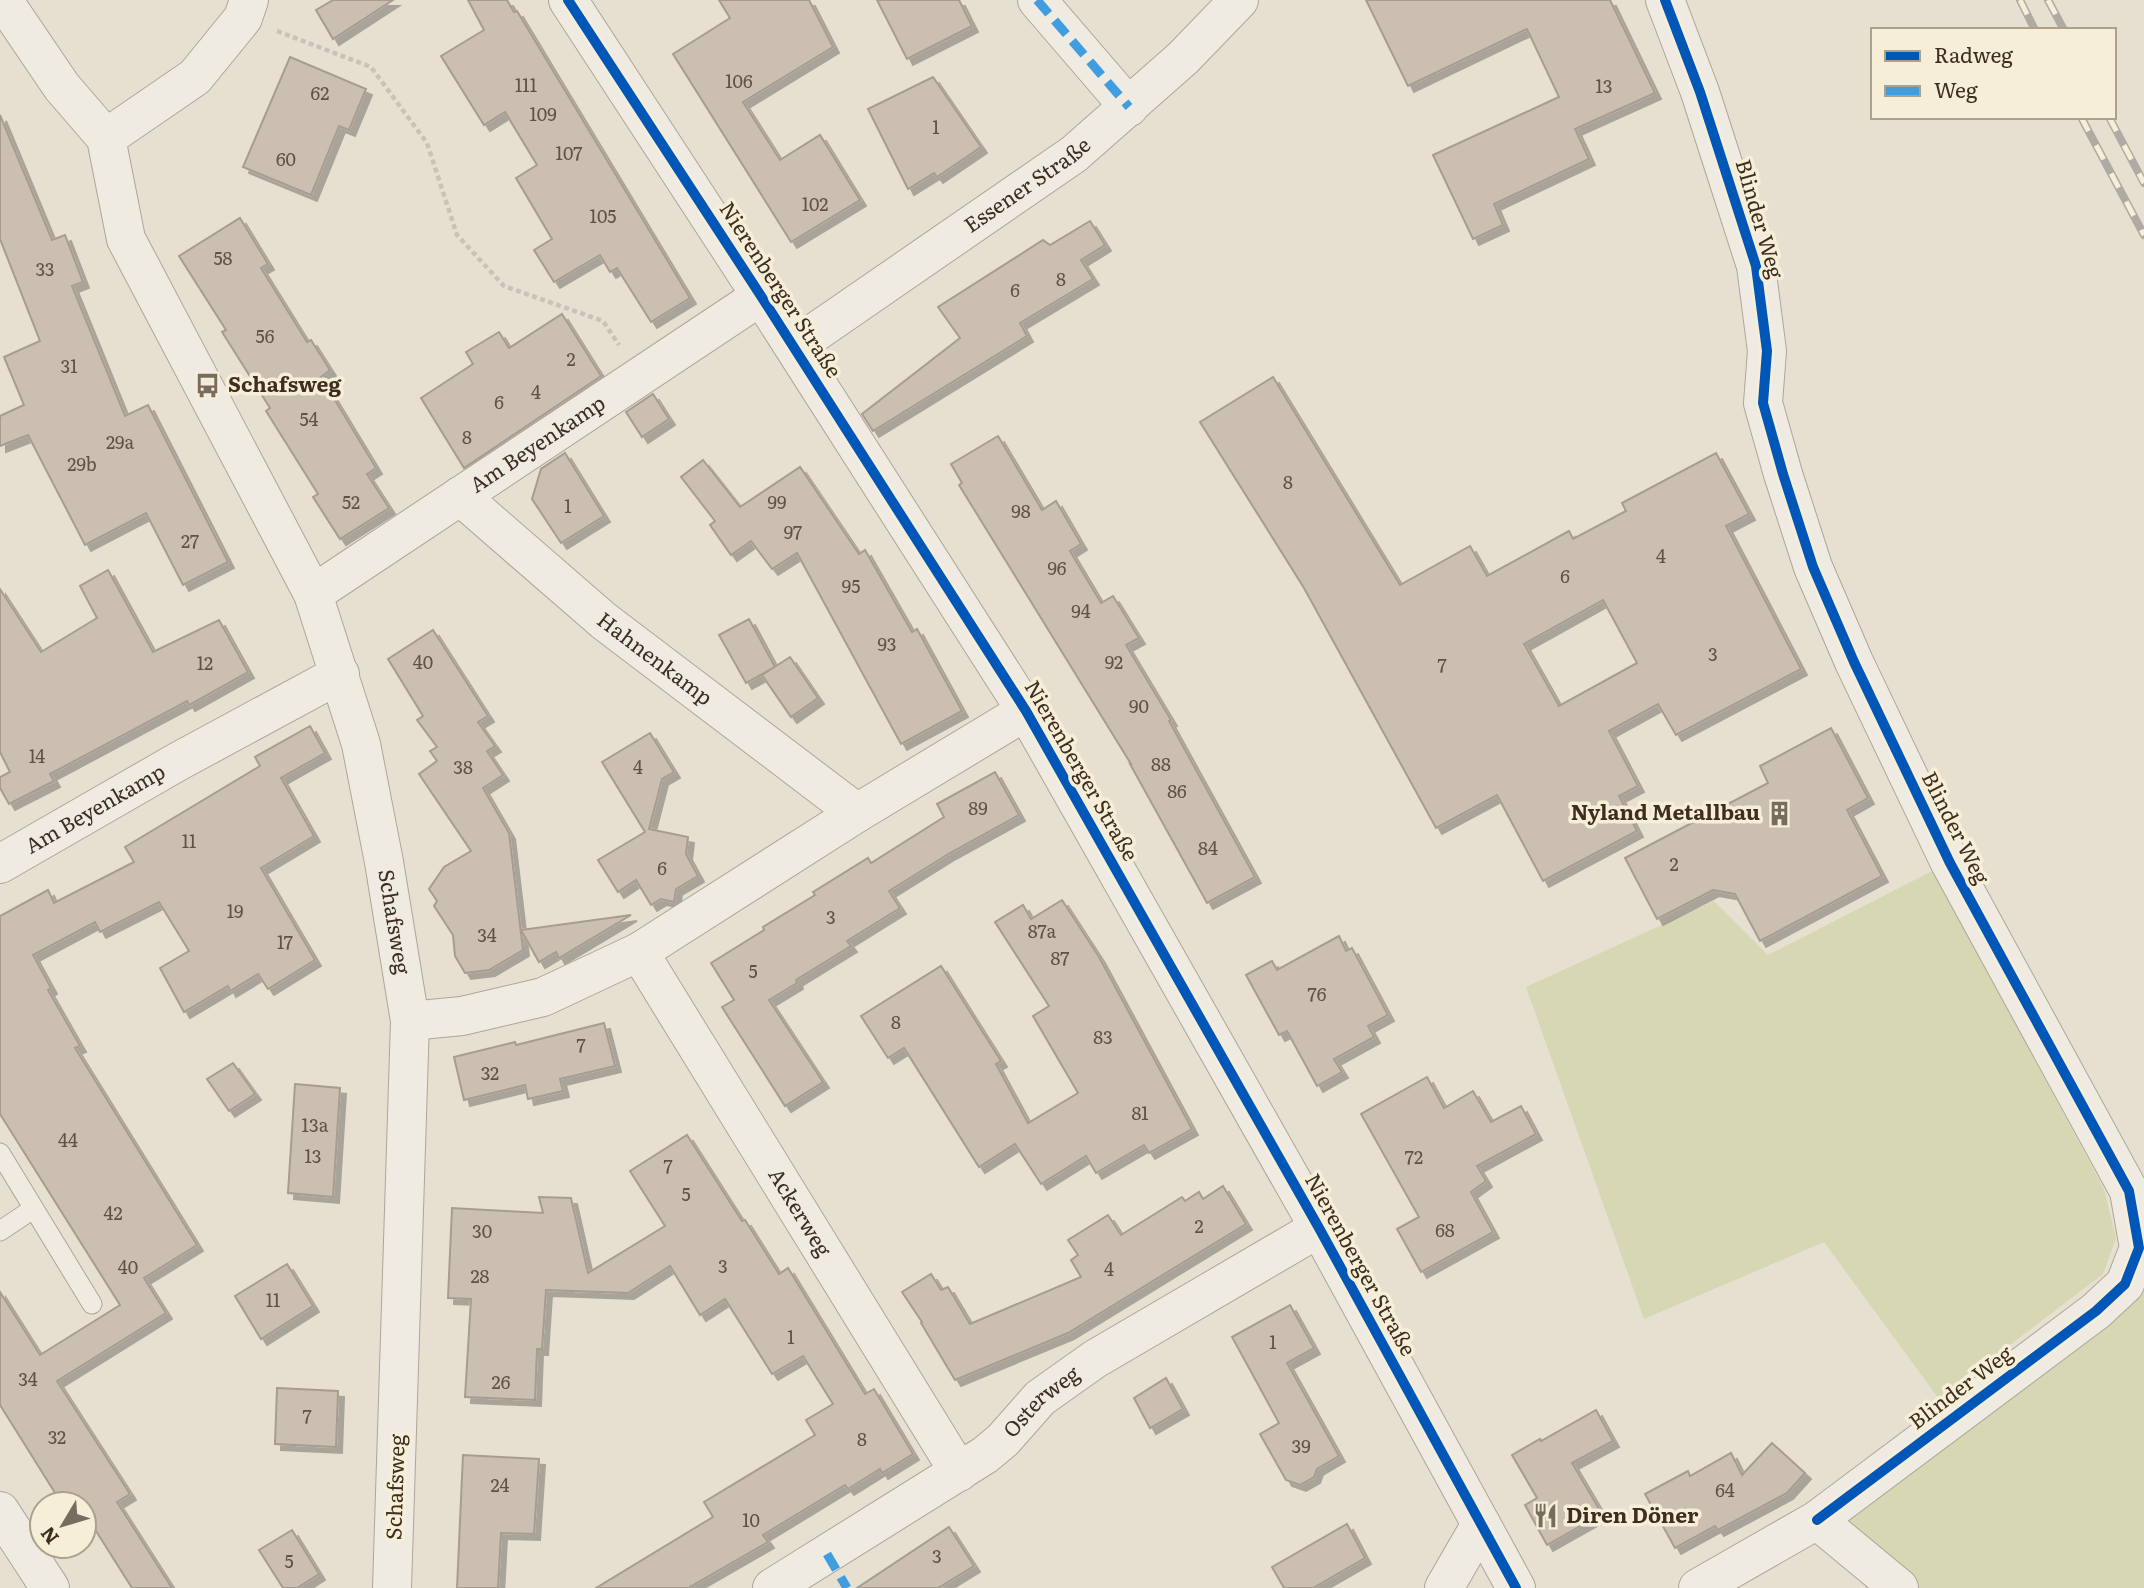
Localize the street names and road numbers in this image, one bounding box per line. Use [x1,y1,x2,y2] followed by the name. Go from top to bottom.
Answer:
[956,128,1096,239] street label: Essener Straße
[1730,155,1793,282] street label: Blinder Weg
[713,194,851,383] street label: Nierenberger Straße
[462,386,610,499] street label: Am Beyenkamp
[592,603,720,711] street label: Hahnenkamp
[1019,673,1148,866] street label: Nierenberger Straße
[18,754,170,860] street label: Am Beyenkamp
[1916,765,1999,889] street label: Blinder Weg
[372,867,420,976] street label: Schafsweg
[762,1161,841,1262] street label: Ackerweg
[1299,1167,1425,1361] street label: Nierenberger Straße
[1901,1337,2018,1435] street label: Blinder Weg
[994,1357,1085,1443] street label: Osterweg
[376,1433,411,1540] street label: Schafsweg

